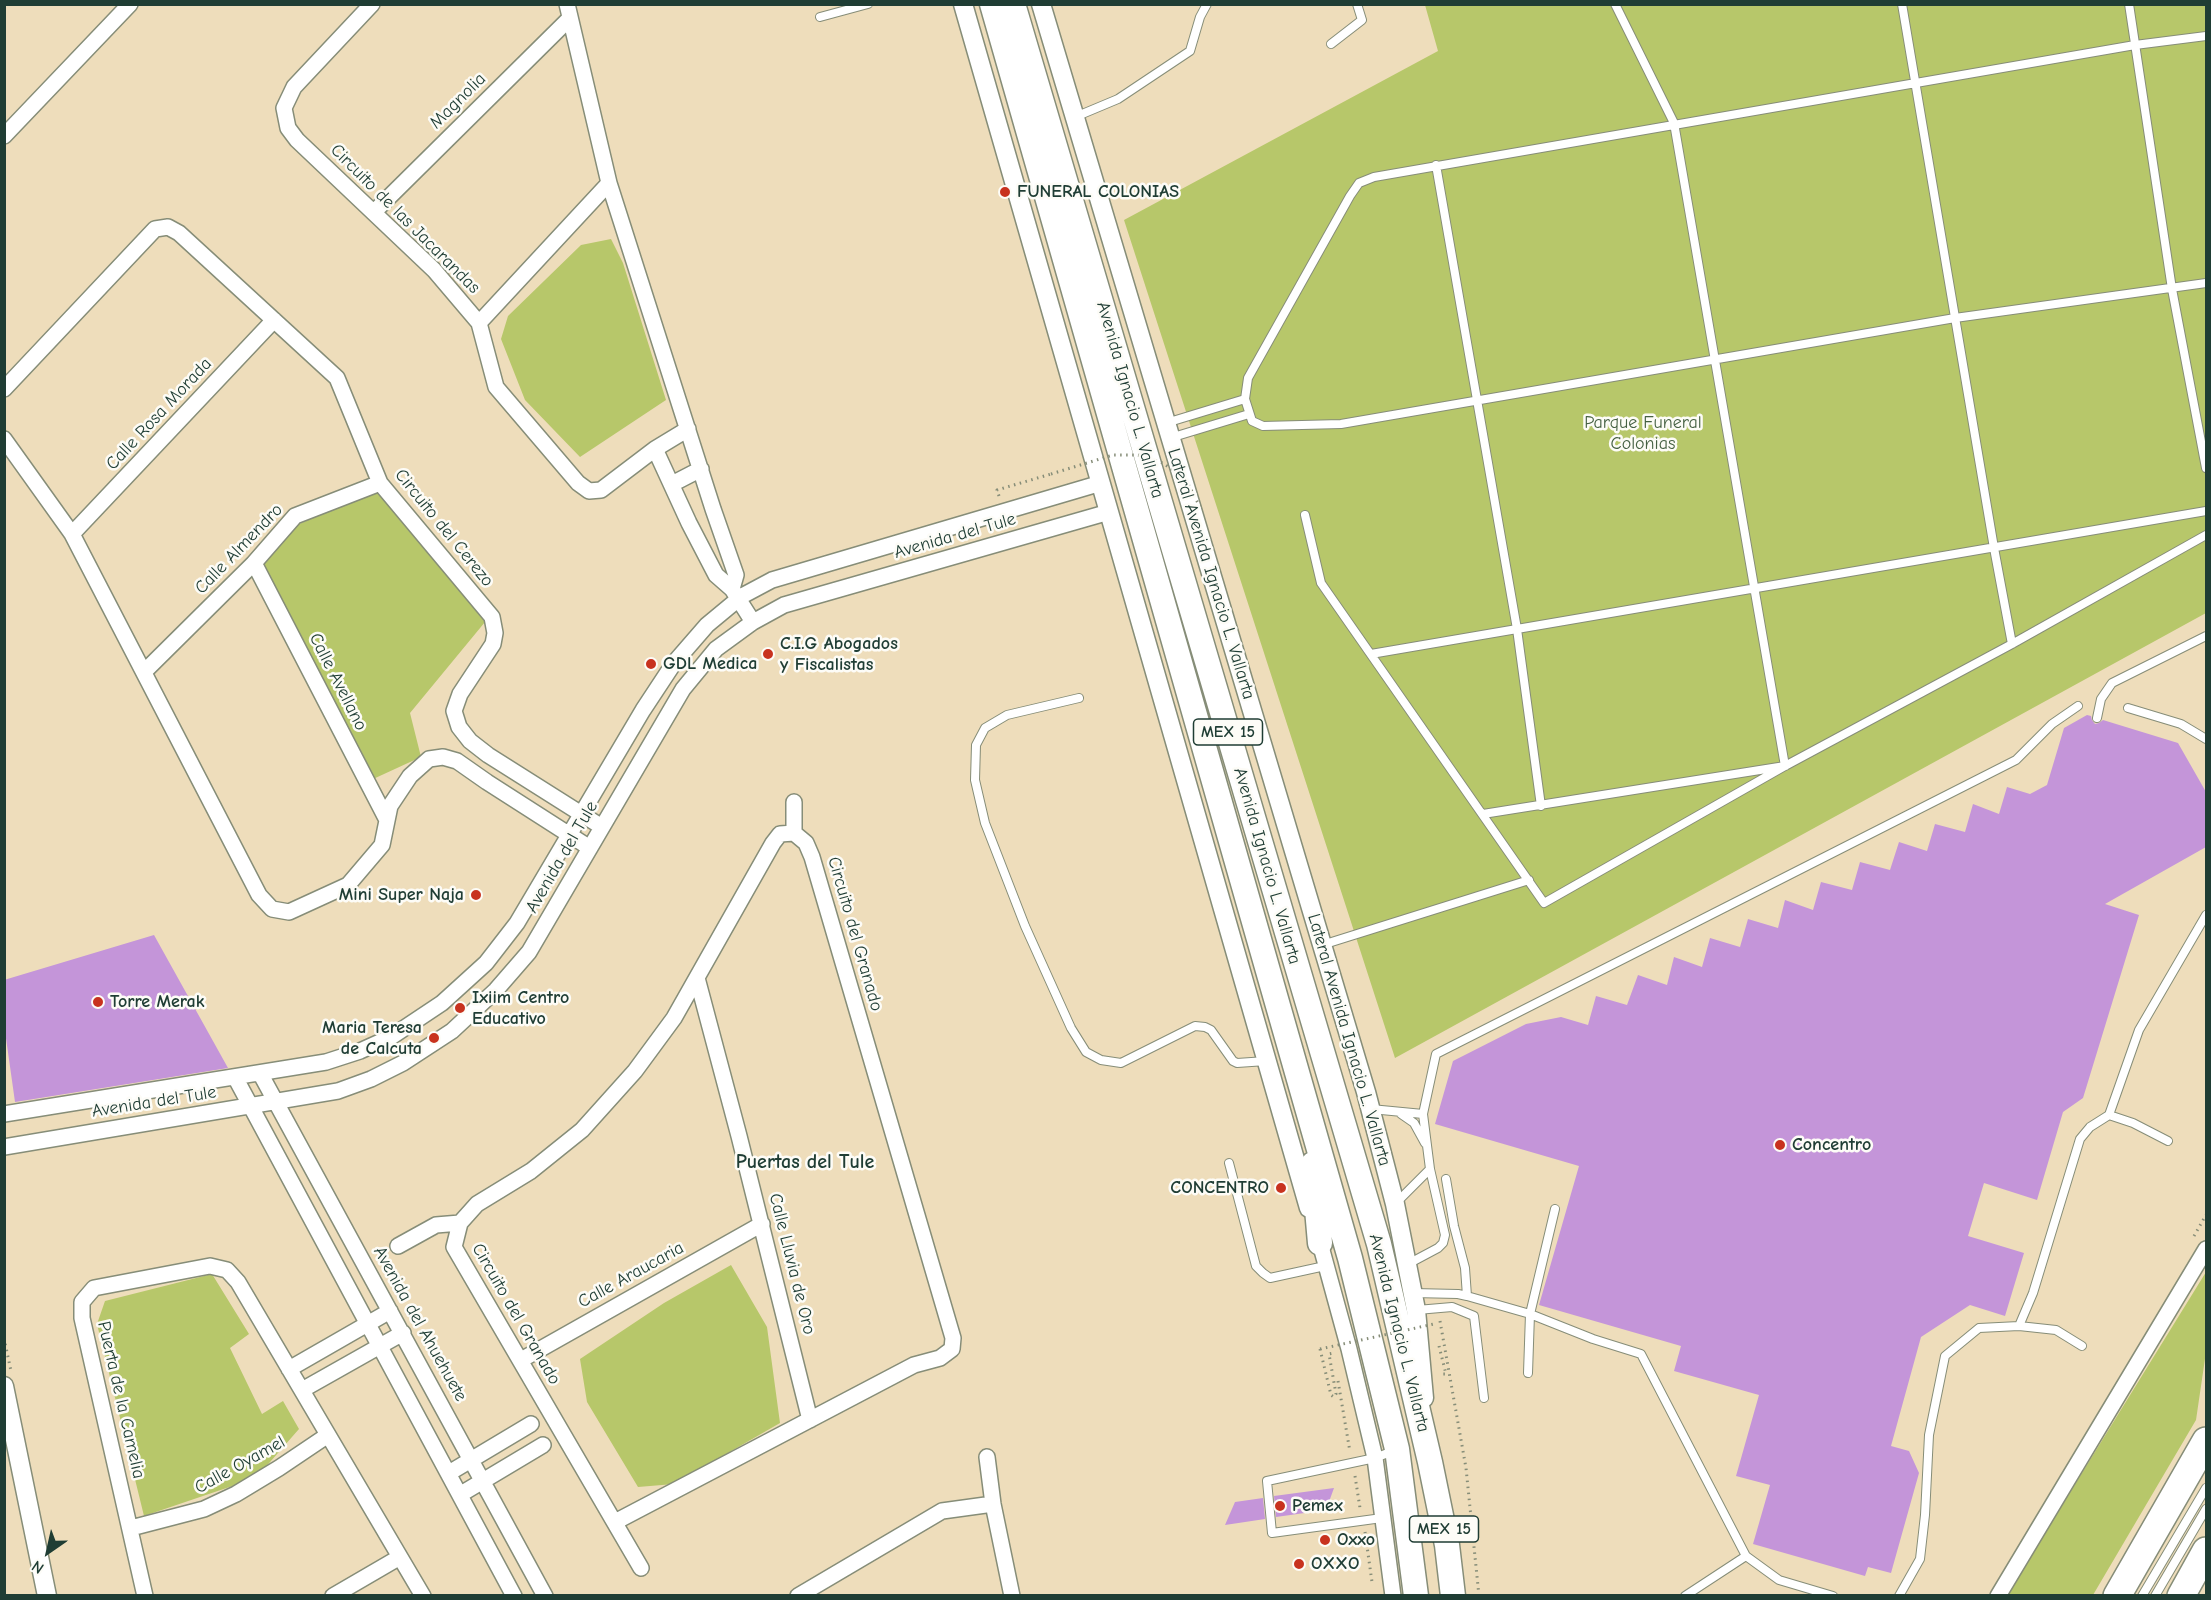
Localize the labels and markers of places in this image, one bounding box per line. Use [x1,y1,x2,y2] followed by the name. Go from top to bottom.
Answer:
[1017,181,1179,203] place label: FUNERAL COLONIAS
[998,185,1012,199] marker: FUNERAL COLONIAS
[780,633,898,676] place label: C.I.G Abogados y Fiscalistas
[761,647,775,661] marker: C.I.G Abogados y Fiscalistas
[663,653,757,675] place label: GDL Medica
[644,657,658,671] marker: GDL Medica
[339,884,464,906] place label: Mini Super Naja
[469,888,483,902] marker: Mini Super Naja
[472,987,569,1030] place label: Ixiim Centro Educativo
[110,991,204,1013] place label: Torre Merak
[91,995,105,1009] marker: Torre Merak
[453,1001,467,1015] marker: Ixiim Centro Educativo
[322,1017,422,1060] place label: Maria Teresa de Calcuta
[427,1031,441,1045] marker: Maria Teresa de Calcuta
[1792,1134,1871,1156] place label: Concentro
[1773,1138,1787,1152] marker: Concentro
[1170,1177,1269,1199] place label: CONCENTRO
[1274,1181,1288,1195] marker: CONCENTRO
[1292,1495,1343,1517] place label: Pemex
[1273,1499,1287,1513] marker: Pemex
[1337,1529,1375,1551] place label: Oxxo
[1318,1533,1332,1547] marker: Oxxo
[1311,1553,1359,1575] place label: OXXO
[1292,1557,1306,1571] marker: OXXO

